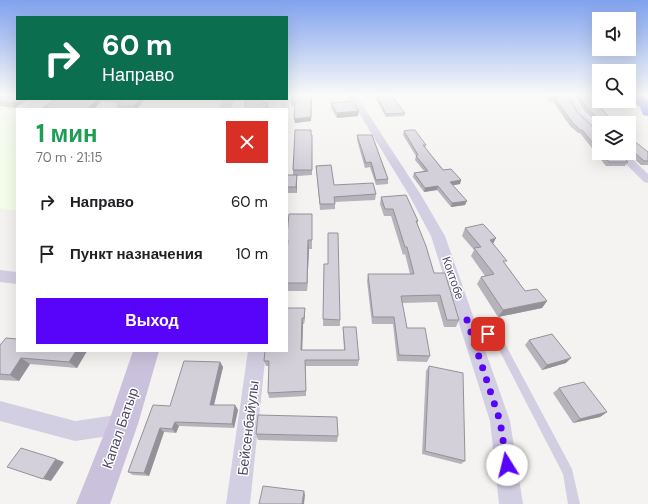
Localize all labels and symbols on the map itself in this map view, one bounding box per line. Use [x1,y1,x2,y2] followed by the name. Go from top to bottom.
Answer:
[438,254,468,302] street label: Коктобе
[471,317,505,351] pin
[233,379,263,477] street label: Бейсенбайулы
[98,385,142,471] street label: Капал Батыр
[486,444,528,486] position arrow

